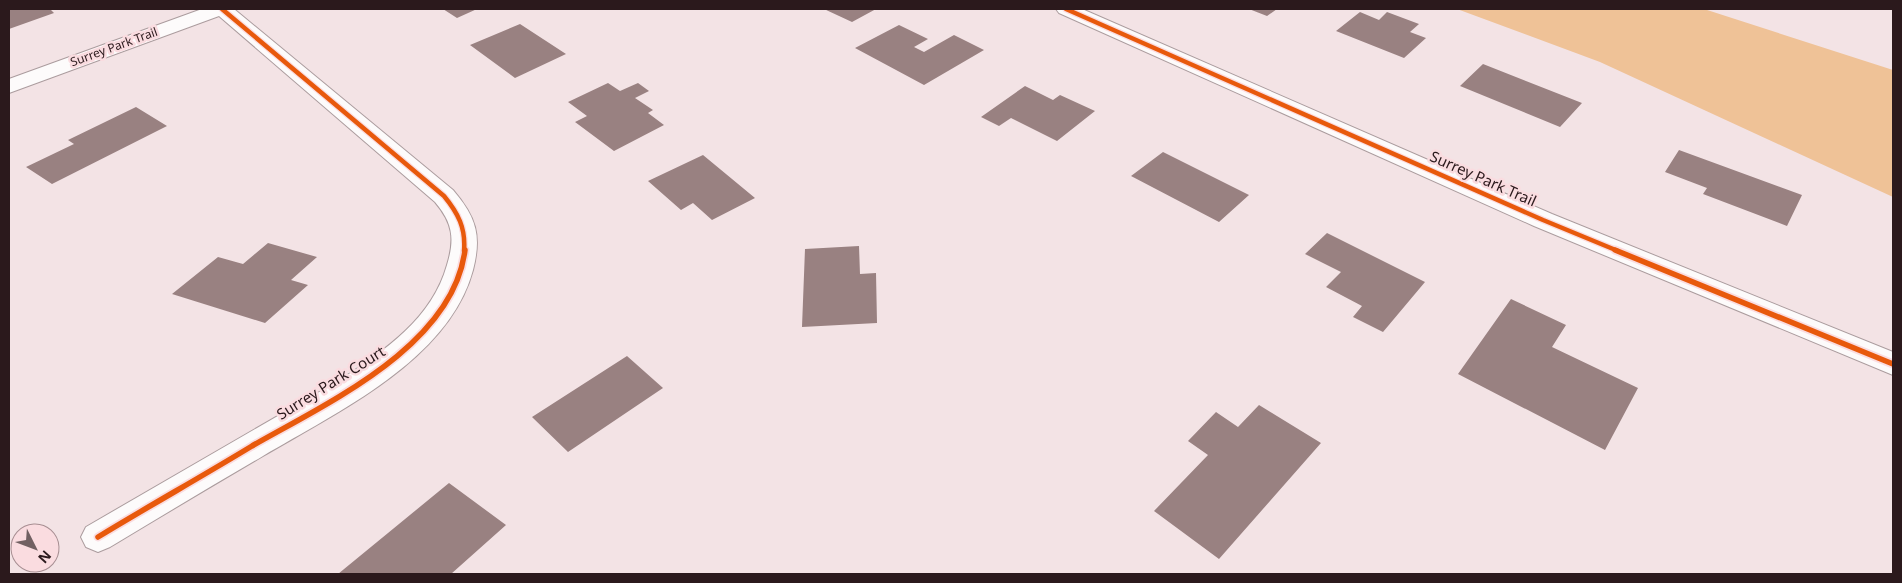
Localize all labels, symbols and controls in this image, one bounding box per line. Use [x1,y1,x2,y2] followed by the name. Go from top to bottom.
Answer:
[68,23,160,70] street label: Surrey Park Trail
[1427,146,1540,211] street label: Surrey Park Trail
[272,340,389,424] street label: Surrey Park Court
[10,523,60,573] north arrow
[34,546,56,568] text: N

